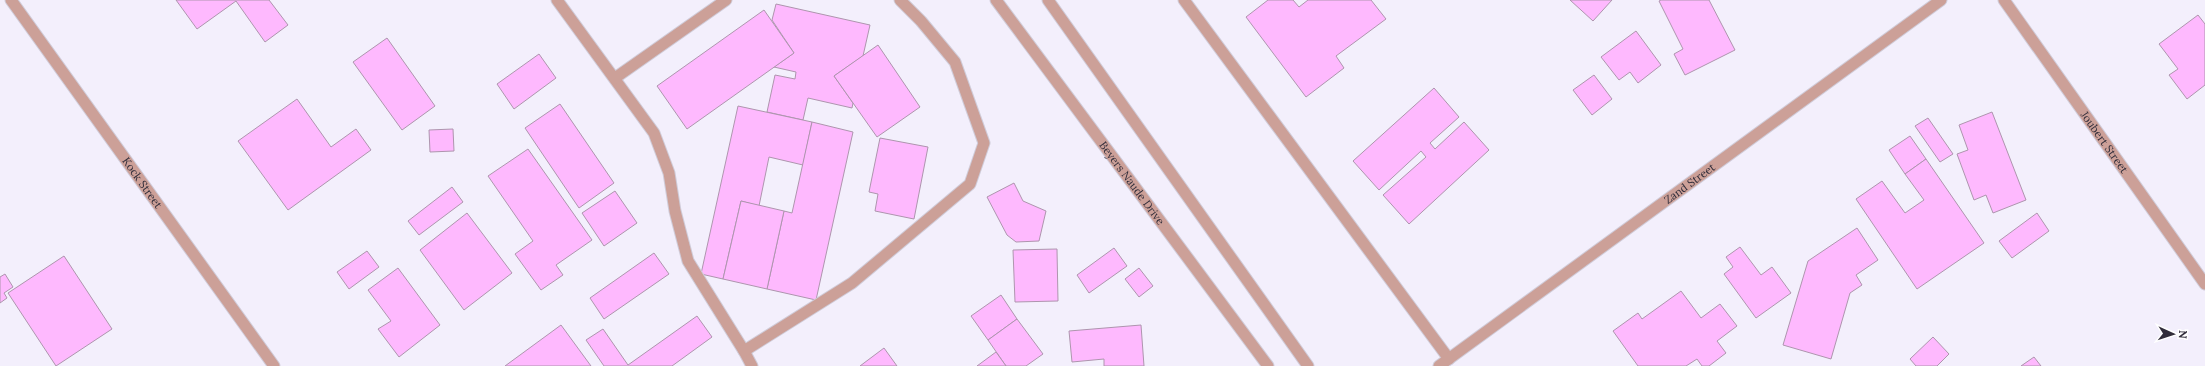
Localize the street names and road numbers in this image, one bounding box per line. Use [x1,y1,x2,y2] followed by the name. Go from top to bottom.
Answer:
[2077,107,2132,176] street label: Joubert Street
[1096,138,1168,228] street label: Beyers Naude Drive
[119,154,166,212] street label: Kock Street
[1661,160,1718,207] street label: Zand Street

